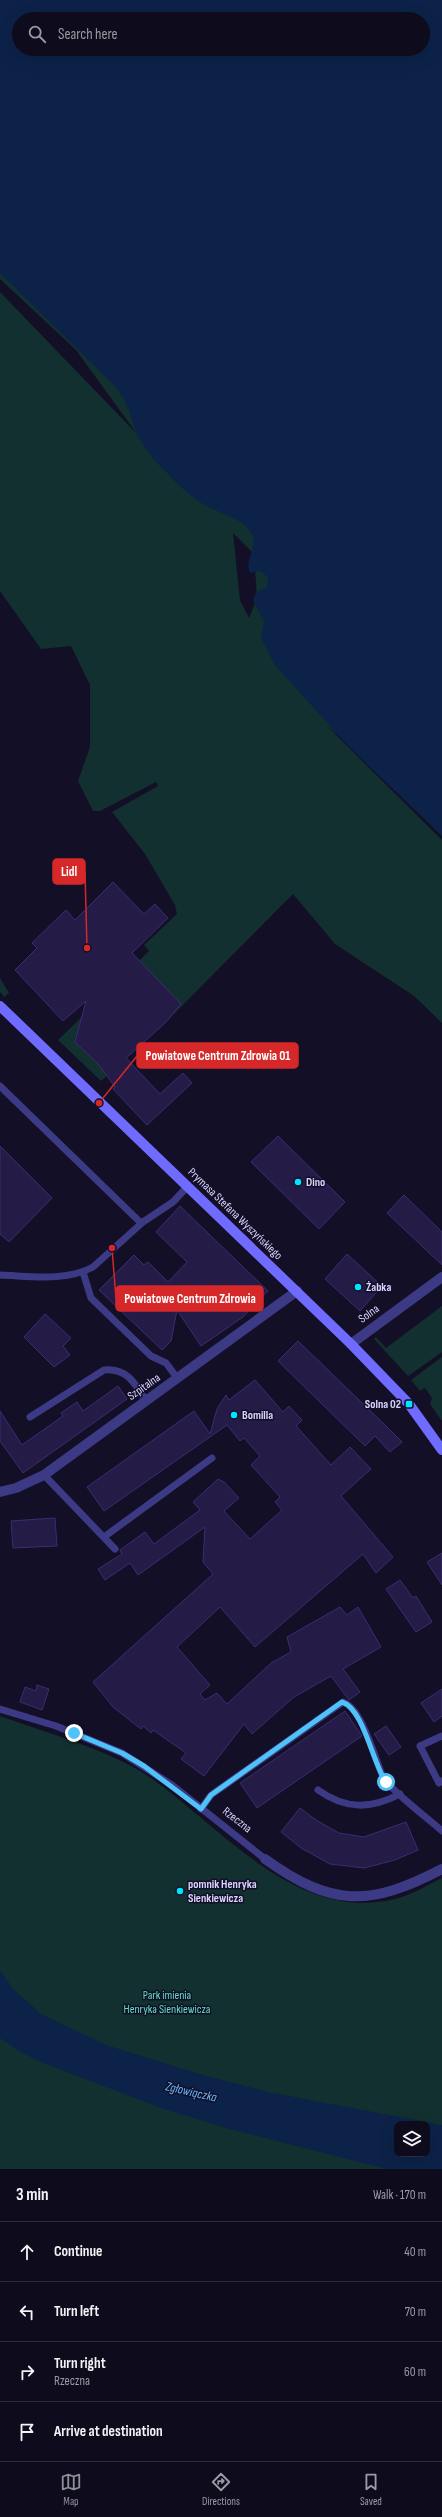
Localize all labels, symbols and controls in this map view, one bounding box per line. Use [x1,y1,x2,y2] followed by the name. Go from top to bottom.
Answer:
[12,12,430,56] search box
[26,23,48,45] icon: search
[58,25,118,44] text: Search here
[53,859,85,884] callout: Lidl
[61,864,77,880] text: Lidl
[137,1043,298,1068] callout: Powiatowe Centrum Zdrowia 01
[146,1048,290,1064] text: Powiatowe Centrum Zdrowia 01
[185,1165,285,1263] street label: Prymasa Stefana Wyszyńskiego
[306,1175,325,1190] place label: Dino
[293,1177,303,1187] marker: Dino
[366,1280,391,1295] place label: Żabka
[353,1282,363,1292] marker: Żabka
[116,1286,263,1311] callout: Powiatowe Centrum Zdrowia
[124,1291,256,1307] text: Powiatowe Centrum Zdrowia
[356,1301,383,1327] street label: Solna
[125,1370,164,1404] street label: Szpitalna
[365,1397,401,1412] place label: Solna 02
[404,1399,414,1409] marker: Solna 02
[242,1408,273,1423] place label: Bomilla
[229,1410,239,1420] marker: Bomilla
[65,1724,83,1742] route end
[377,1773,395,1791] route start
[219,1804,255,1836] street label: Rzeczna
[188,1877,257,1906] place label: pomnik Henryka Sienkiewicza
[175,1886,185,1896] marker: pomnik Henryka Sienkiewicza
[124,1988,211,2017] park label: Park imienia Henryka Sienkiewicza
[163,2078,219,2106] water label: Zgłowiączka
[394,2121,430,2157] map controls
[394,2121,430,2157] button: layers
[16,2185,49,2205] text: 3 min
[373,2187,426,2203] text: Walk · 170 m
[16,2241,38,2263] icon: ahead
[54,2242,103,2261] text: Continue
[404,2244,426,2260] text: 40 m
[16,2301,38,2323] icon: left
[54,2302,99,2321] text: Turn left
[405,2304,426,2320] text: 70 m
[54,2354,106,2373] text: Turn right
[16,2361,38,2383] icon: right
[404,2364,426,2380] text: 60 m
[54,2373,90,2389] text: Rzeczna
[16,2421,38,2443] icon: arrive
[54,2422,163,2441] text: Arrive at destination
[60,2471,82,2508] tab: Map
[202,2471,240,2508] tab: Directions
[360,2471,382,2508] tab: Saved

